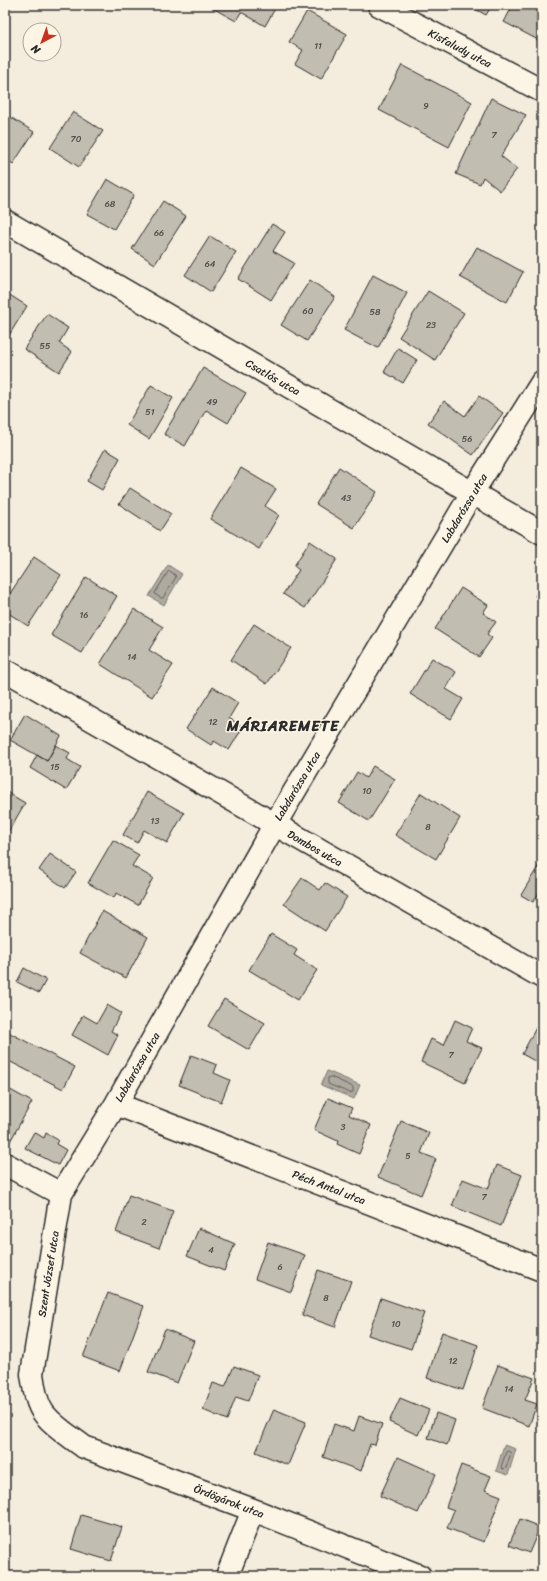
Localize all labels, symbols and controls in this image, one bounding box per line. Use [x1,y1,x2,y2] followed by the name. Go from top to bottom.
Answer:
[22,22,62,62] north arrow
[424,24,495,73] street label: Kisfaludy utca
[314,38,322,54] house number: 11
[26,39,46,59] text: N
[423,98,429,114] house number: 9
[491,127,497,143] house number: 7
[71,131,82,147] house number: 70
[105,196,116,212] house number: 68
[154,225,164,241] house number: 66
[205,256,216,272] house number: 64
[303,303,314,319] house number: 60
[370,304,381,320] house number: 58
[426,317,436,333] house number: 23
[40,338,51,354] house number: 55
[242,354,304,401] street label: Csatlós utca
[206,394,218,410] house number: 49
[145,404,155,420] house number: 51
[462,431,472,447] house number: 56
[436,470,493,547] street label: Labdarózsa utca
[341,490,351,506] house number: 43
[80,607,88,623] house number: 16
[127,649,137,665] house number: 14
[226,713,340,739] district label: MÁRIAREMETE
[208,714,218,730] house number: 12
[269,748,326,825] street label: Labdarózsa utca
[50,759,60,775] house number: 15
[362,783,372,799] house number: 10
[151,813,159,829] house number: 13
[425,819,431,835] house number: 8
[284,825,346,872] street label: Dombos utca
[110,1028,165,1106] street label: Labdarózsa utca
[448,1047,454,1063] house number: 7
[341,1119,346,1135] house number: 3
[405,1148,411,1164] house number: 5
[289,1165,369,1210] street label: Péch Antal utca
[481,1189,487,1205] house number: 7
[141,1214,147,1230] house number: 2
[32,1229,65,1319] street label: Szent József utca
[208,1242,214,1258] house number: 4
[277,1259,283,1275] house number: 6
[323,1290,329,1306] house number: 8
[391,1316,401,1332] house number: 10
[448,1353,458,1369] house number: 12
[504,1381,514,1397] house number: 14
[191,1479,267,1524] street label: Ördögárok utca

